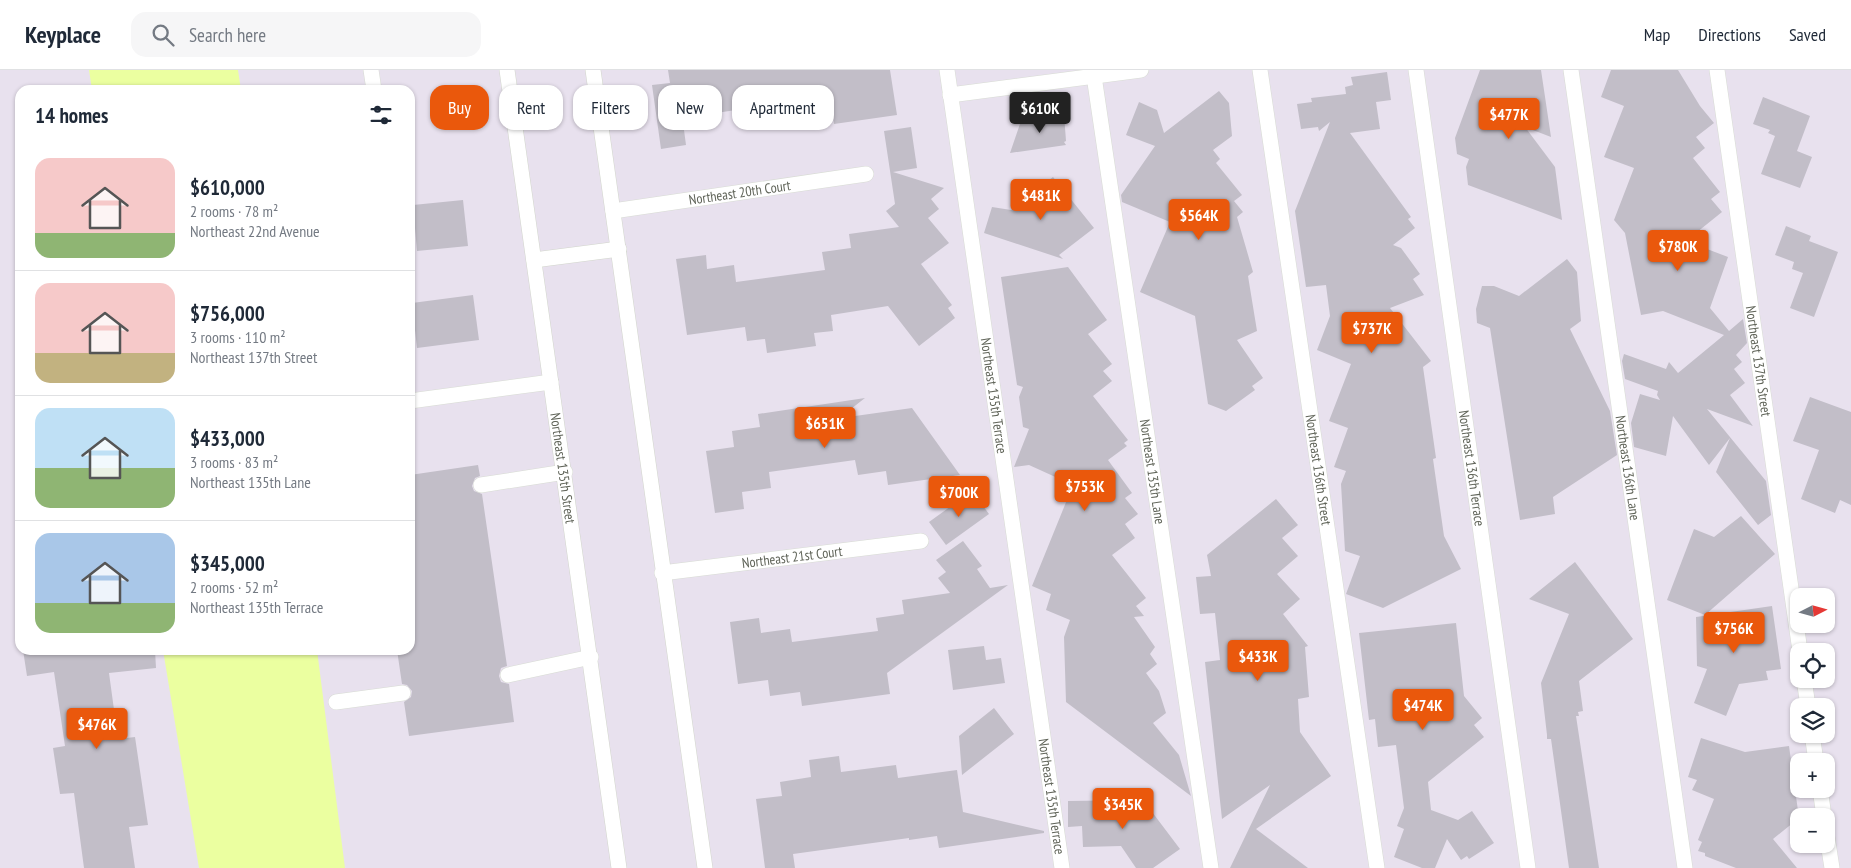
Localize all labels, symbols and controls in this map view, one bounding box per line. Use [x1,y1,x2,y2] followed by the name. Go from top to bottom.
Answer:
[131,12,481,57] search box
[25,19,101,50] text: Keyplace
[149,21,177,49] icon: search
[189,23,266,47] text: Search here
[1644,23,1670,46] text: Map
[1698,23,1761,46] text: Directions
[1789,23,1826,46] text: Saved
[430,85,489,130] chip: Buy
[499,85,563,130] chip: Rent
[573,85,648,130] chip: Filters
[658,85,722,130] chip: New
[732,85,834,130] chip: Apartment
[1005,92,1075,134] pin: $610K
[1021,98,1059,118] text: $610K
[1474,98,1544,140] pin: $477K
[367,101,395,129] icon: filters
[35,102,108,129] text: 14 homes
[1490,104,1528,124] text: $477K
[190,174,265,201] text: $610,000
[688,176,792,209] street label: Northeast 20th Court
[75,178,135,238] icon: home
[1006,178,1076,221] pin: $481K
[1022,185,1060,205] text: $481K
[1164,198,1234,241] pin: $564K
[190,201,278,221] text: 2 rooms · 78 m²
[1180,205,1218,225] text: $564K
[190,221,320,241] text: Northeast 22nd Avenue
[1643,230,1713,272] pin: $780K
[1659,236,1697,256] text: $780K
[190,300,265,327] text: $756,000
[75,303,135,363] icon: home
[1742,305,1775,418] street label: Northeast 137th Street
[1337,312,1407,354] pin: $737K
[1353,318,1391,338] text: $737K
[190,327,286,347] text: 3 rooms · 110 m²
[977,337,1011,455] street label: Northeast 135th Terrace
[190,347,317,367] text: Northeast 137th Street
[790,406,860,449] pin: $651K
[1455,409,1489,527] street label: Northeast 136th Terrace
[546,412,580,525] street label: Northeast 135th Street
[806,413,844,433] text: $651K
[1302,413,1336,526] street label: Northeast 136th Street
[1611,414,1644,522] street label: Northeast 136th Lane
[1136,418,1169,526] street label: Northeast 135th Lane
[190,425,265,452] text: $433,000
[75,428,135,488] icon: home
[190,452,278,472] text: 3 rooms · 83 m²
[1050,470,1120,512] pin: $753K
[190,472,311,492] text: Northeast 135th Lane
[924,476,994,518] pin: $700K
[1066,476,1104,496] text: $753K
[940,482,978,502] text: $700K
[741,542,843,572] street label: Northeast 21st Court
[190,550,265,577] text: $345,000
[75,553,135,613] icon: home
[190,577,278,597] text: 2 rooms · 52 m²
[1790,588,1835,632] north arrow
[1790,588,1835,853] map controls
[190,597,323,617] text: Northeast 135th Terrace
[1699,612,1769,654] pin: $756K
[1715,618,1753,638] text: $756K
[1223,640,1293,682] pin: $433K
[1790,643,1835,688] button: locate
[1239,646,1277,666] text: $433K
[1388,688,1458,731] pin: $474K
[1404,695,1442,715] text: $474K
[1790,698,1835,743] button: layers
[62,708,132,750] pin: $476K
[78,714,116,734] text: $476K
[1034,737,1069,856] street label: Northeast 135th Terrace
[1790,753,1835,798] button: +
[1088,788,1158,830] pin: $345K
[1104,794,1142,814] text: $345K
[1790,808,1835,853] button: −

